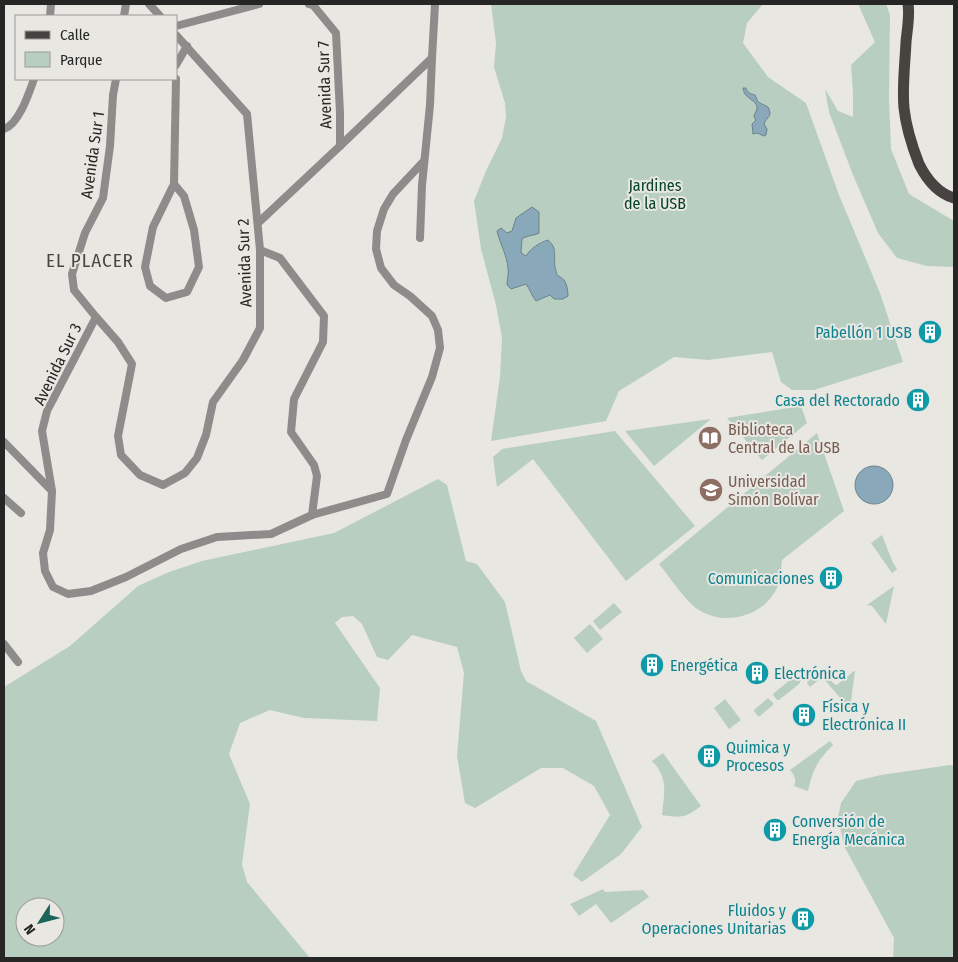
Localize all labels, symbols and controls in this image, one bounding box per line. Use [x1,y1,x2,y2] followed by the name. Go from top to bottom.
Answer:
[15,15,178,80] legend
[60,26,90,44] text: Calle
[313,40,336,129] street label: Avenida Sur 7
[60,51,103,69] text: Parque
[77,110,108,200] street label: Avenida Sur 1
[624,176,686,213] park label: Jardines de la USB
[233,218,256,308] street label: Avenida Sur 2
[46,249,134,272] district label: EL PLACER
[917,319,943,345] building icon: Pabellón 1 USB
[29,320,85,408] street label: Avenida Sur 3
[815,323,912,342] place label: Pabellón 1 USB
[905,387,931,413] building icon: Casa del Rectorado
[775,391,900,410] place label: Casa del Rectorado
[728,420,840,457] place label: Biblioteca Central de la USB
[697,425,723,451] library icon: Biblioteca Central de la USB
[728,472,819,509] place label: Universidad Simón Bolívar
[698,477,724,503] school or university icon: Universidad Simón Bolívar
[818,565,844,591] building icon: Comunicaciones
[708,569,814,588] place label: Comunicaciones
[639,652,665,678] building icon: Energética
[670,656,738,675] place label: Energética
[744,660,770,686] building icon: Electrónica
[774,664,846,683] place label: Electrónica
[822,697,906,734] place label: Física y Electrónica II
[791,702,817,728] building icon: Física y Electrónica II
[726,738,791,775] place label: Quimica y Procesos
[696,743,722,769] building icon: Quimica y Procesos
[792,812,905,849] place label: Conversión de Energía Mecánica
[762,817,788,843] building icon: Conversión de Energía Mecánica
[15,897,65,947] north arrow
[641,901,787,938] place label: Fluidos y Operaciones Unitarias
[790,906,816,932] building icon: Fluidos y Operaciones Unitarias
[21,921,39,938] text: N

